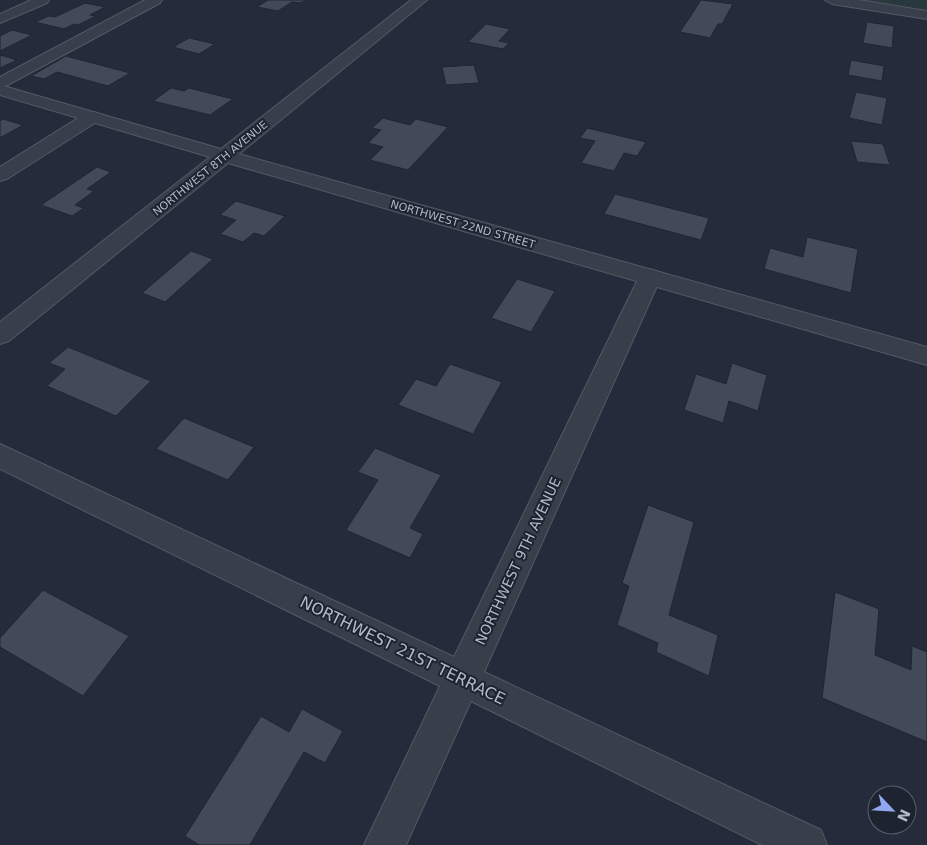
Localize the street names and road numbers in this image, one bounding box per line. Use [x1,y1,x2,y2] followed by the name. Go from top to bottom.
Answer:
[150,118,270,219] street label: NORTHWEST 8TH AVENUE
[389,198,537,251] street label: NORTHWEST 22ND STREET
[472,475,564,647] street label: NORTHWEST 9TH AVENUE
[297,592,509,709] street label: NORTHWEST 21ST TERRACE

